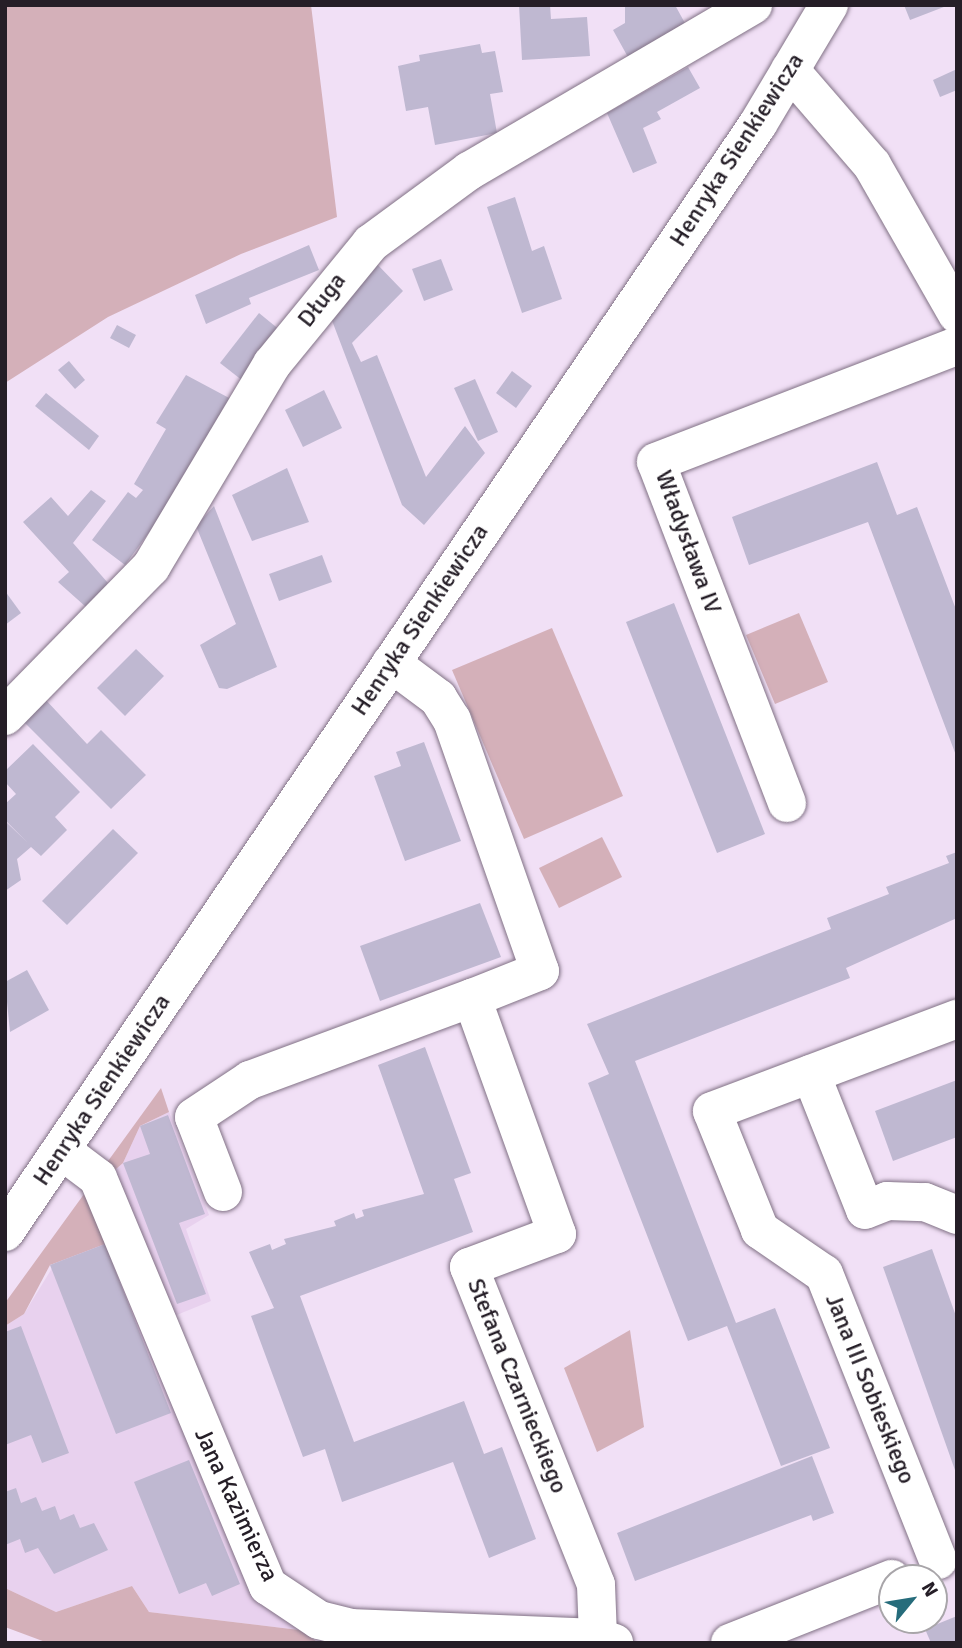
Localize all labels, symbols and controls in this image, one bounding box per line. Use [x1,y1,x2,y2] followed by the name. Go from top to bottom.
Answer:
[664,48,810,252] street label: Henryka Sienkiewicza
[292,267,352,333] street label: Długa
[649,466,727,618] street label: Władysława IV
[345,519,495,721] street label: Henryka Sienkiewicza
[27,989,177,1191] street label: Henryka Sienkiewicza
[461,1274,573,1498] street label: Stefana Czarnieckiego
[819,1290,921,1488] street label: Jana III Sobieskiego
[188,1424,284,1586] street label: Jana Kazimierza
[878,1564,948,1634] north arrow
[916,1578,943,1601] text: N

